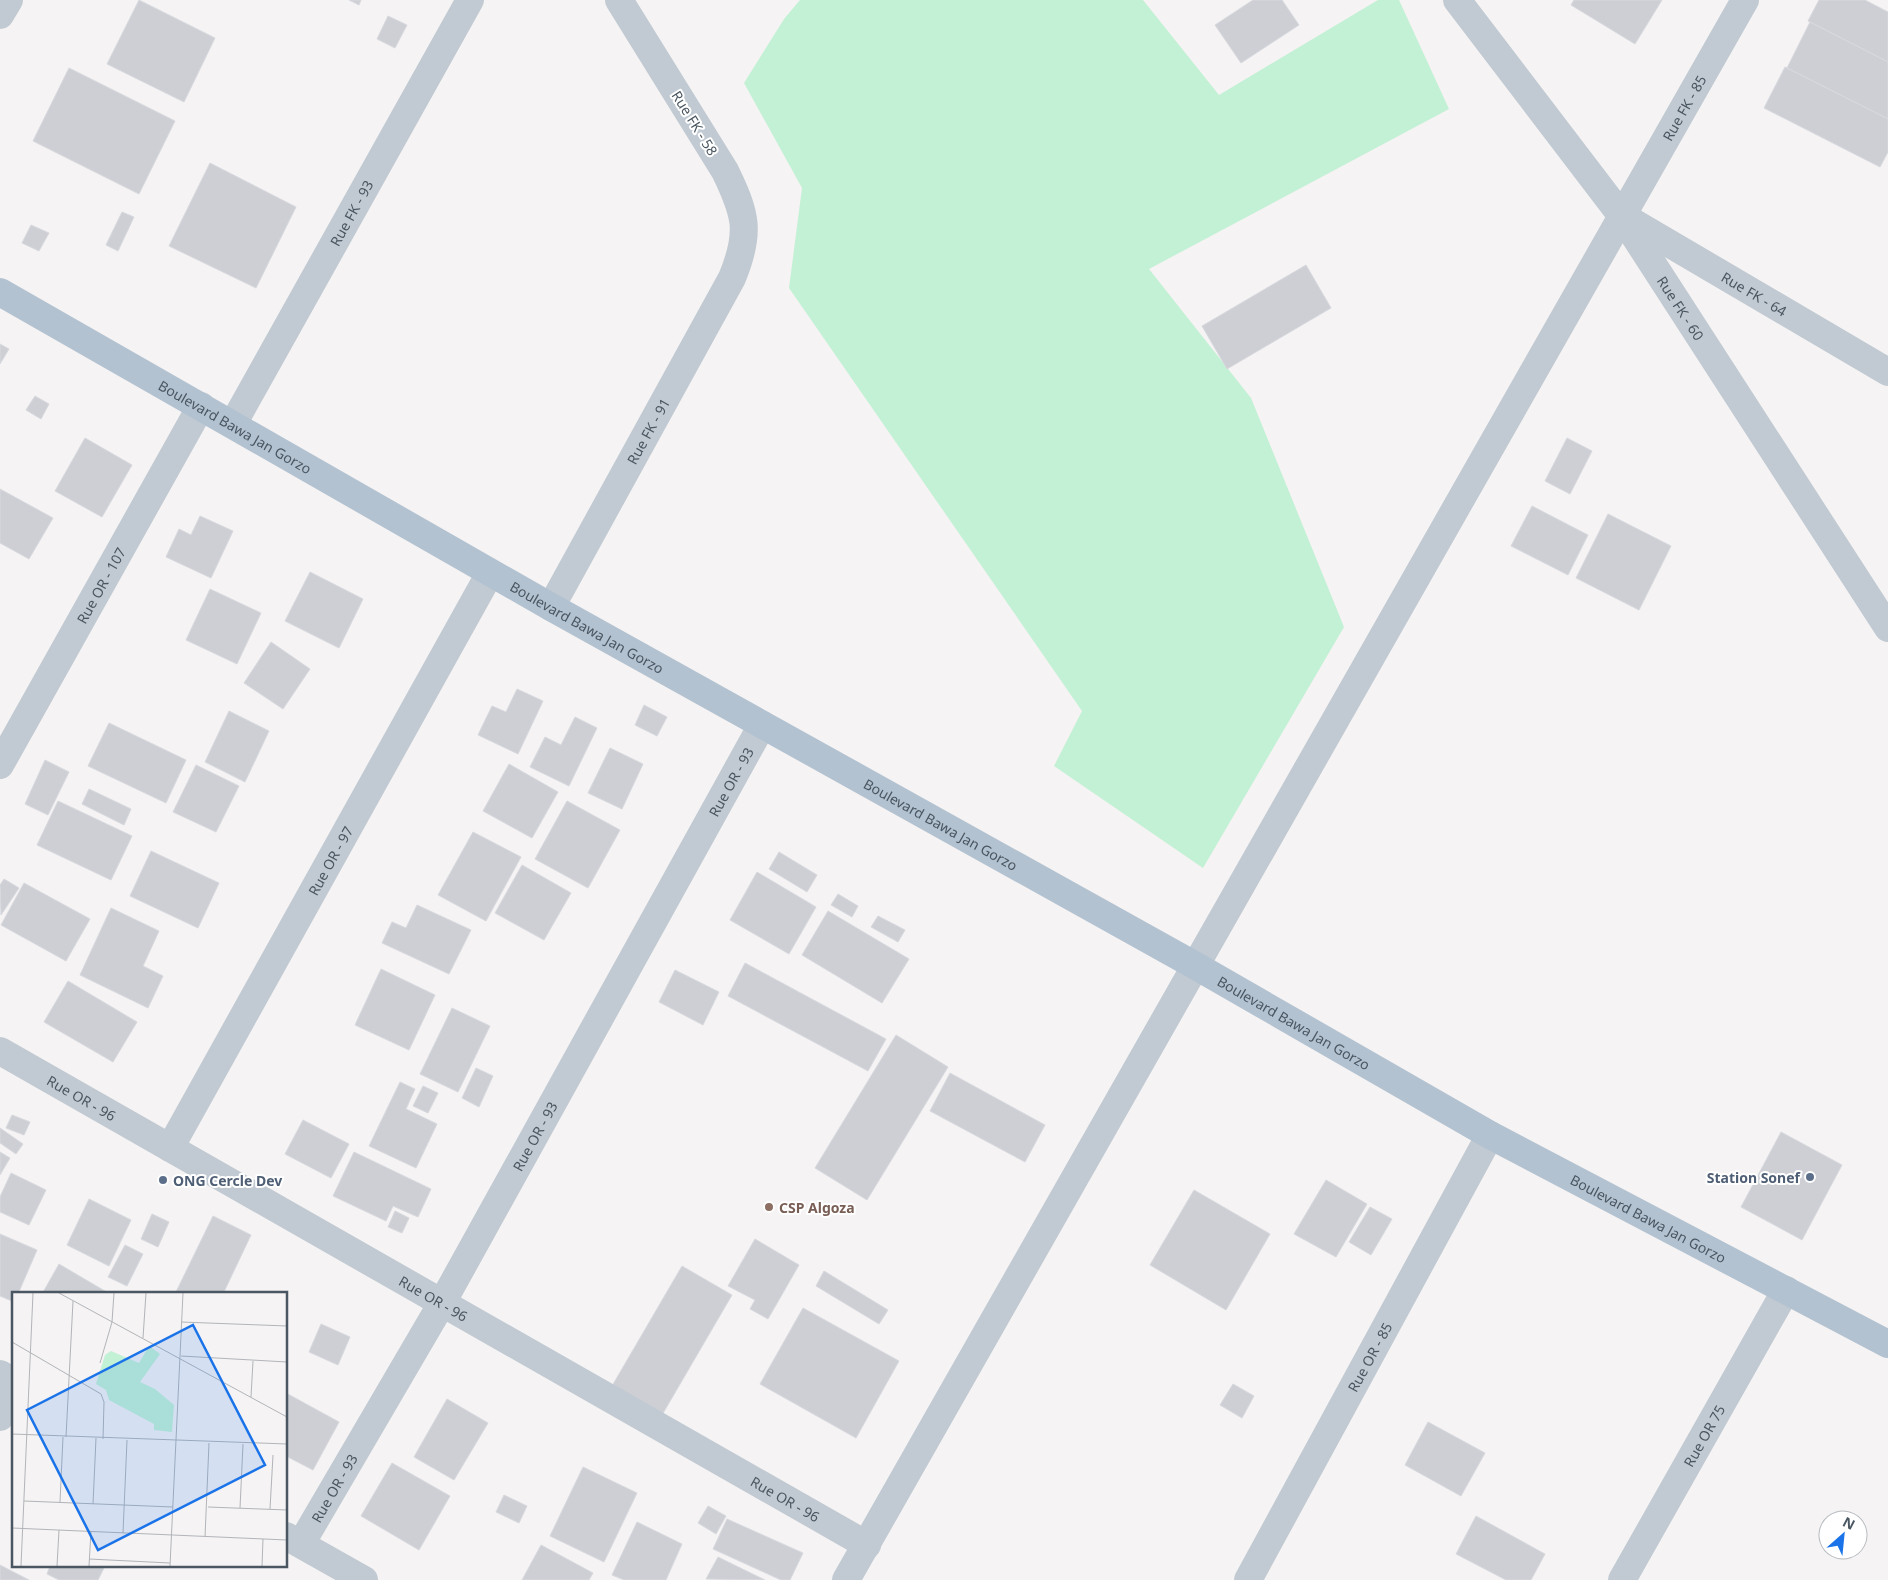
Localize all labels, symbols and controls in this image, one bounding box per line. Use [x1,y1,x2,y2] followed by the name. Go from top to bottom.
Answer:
[1658,71,1710,144] street label: Rue FK - 85
[668,87,722,159] street label: Rue FK - 58
[325,176,377,249] street label: Rue FK - 93
[1718,267,1791,320] street label: Rue FK - 64
[1653,272,1709,344] street label: Rue FK - 60
[155,375,315,478] street label: Boulevard Bawa Jan Gorzo
[622,394,674,467] street label: Rue FK - 91
[72,544,130,627] street label: Rue OR - 107
[507,576,667,678] street label: Boulevard Bawa Jan Gorzo
[704,744,757,820] street label: Rue OR - 93
[861,774,1021,874] street label: Boulevard Bawa Jan Gorzo
[303,823,357,899] street label: Rue OR - 97
[1214,971,1374,1074] street label: Boulevard Bawa Jan Gorzo
[44,1070,120,1125] street label: Rue OR - 96
[508,1098,561,1174] street label: Rue OR - 93
[1707,1168,1802,1187] place label: Station Sonef
[1567,1170,1730,1267] street label: Boulevard Bawa Jan Gorzo
[173,1171,282,1190] place label: ONG Cercle Dev
[1804,1171,1816,1183] marker: Station Sonef
[157,1174,169,1186] marker: ONG Cercle Dev
[779,1198,855,1217] place label: CSP Algoza
[763,1201,775,1213] marker: CSP Algoza
[396,1271,471,1325] street label: Rue OR - 96
[12,1292,288,1568] inset map
[1343,1319,1396,1395] street label: Rue OR - 85
[1679,1401,1729,1470] street label: Rue OR 75
[306,1450,361,1526] street label: Rue OR - 93
[748,1471,823,1526] street label: Rue OR - 96
[1818,1510,1868,1560] north arrow
[1840,1512,1859,1534] text: N

